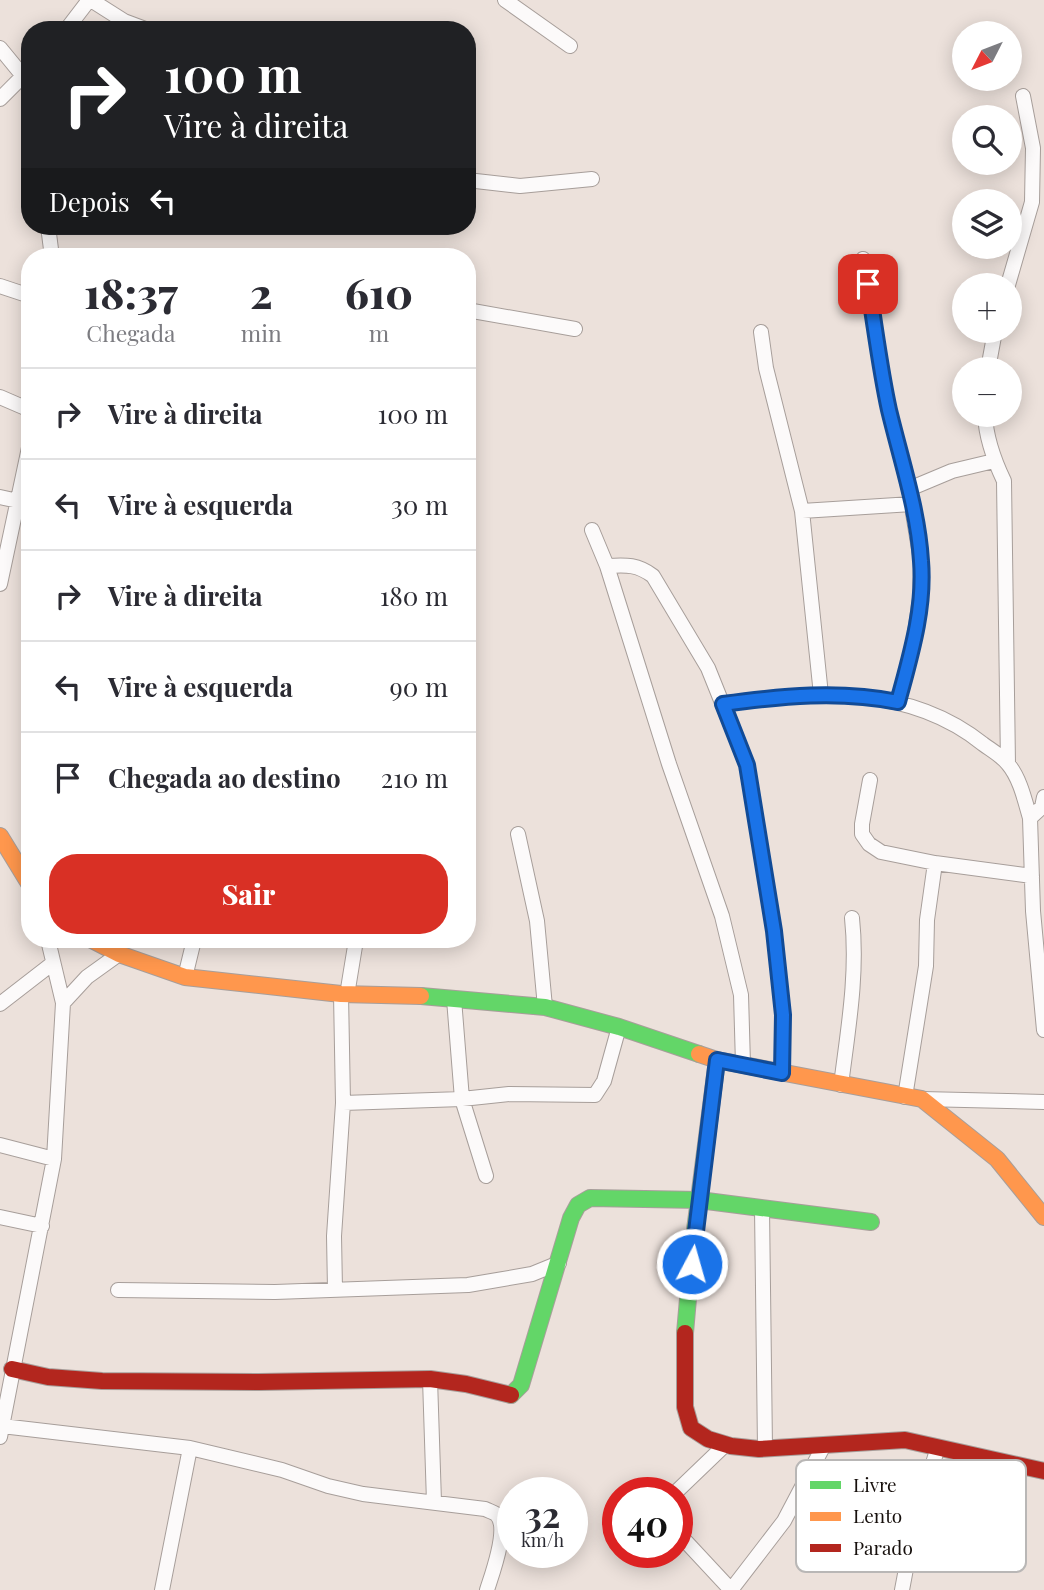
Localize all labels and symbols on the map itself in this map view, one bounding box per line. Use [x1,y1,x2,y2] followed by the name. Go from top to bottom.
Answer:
[952,21,1022,91] north arrow
[838,254,898,314] pin
[655,1227,729,1301] position arrow
[796,1460,1026,1572] legend
[853,1471,897,1497] text: Livre
[602,1477,693,1568] speed limit sign: 40
[853,1502,902,1528] text: Lento
[853,1534,913,1560] text: Parado

